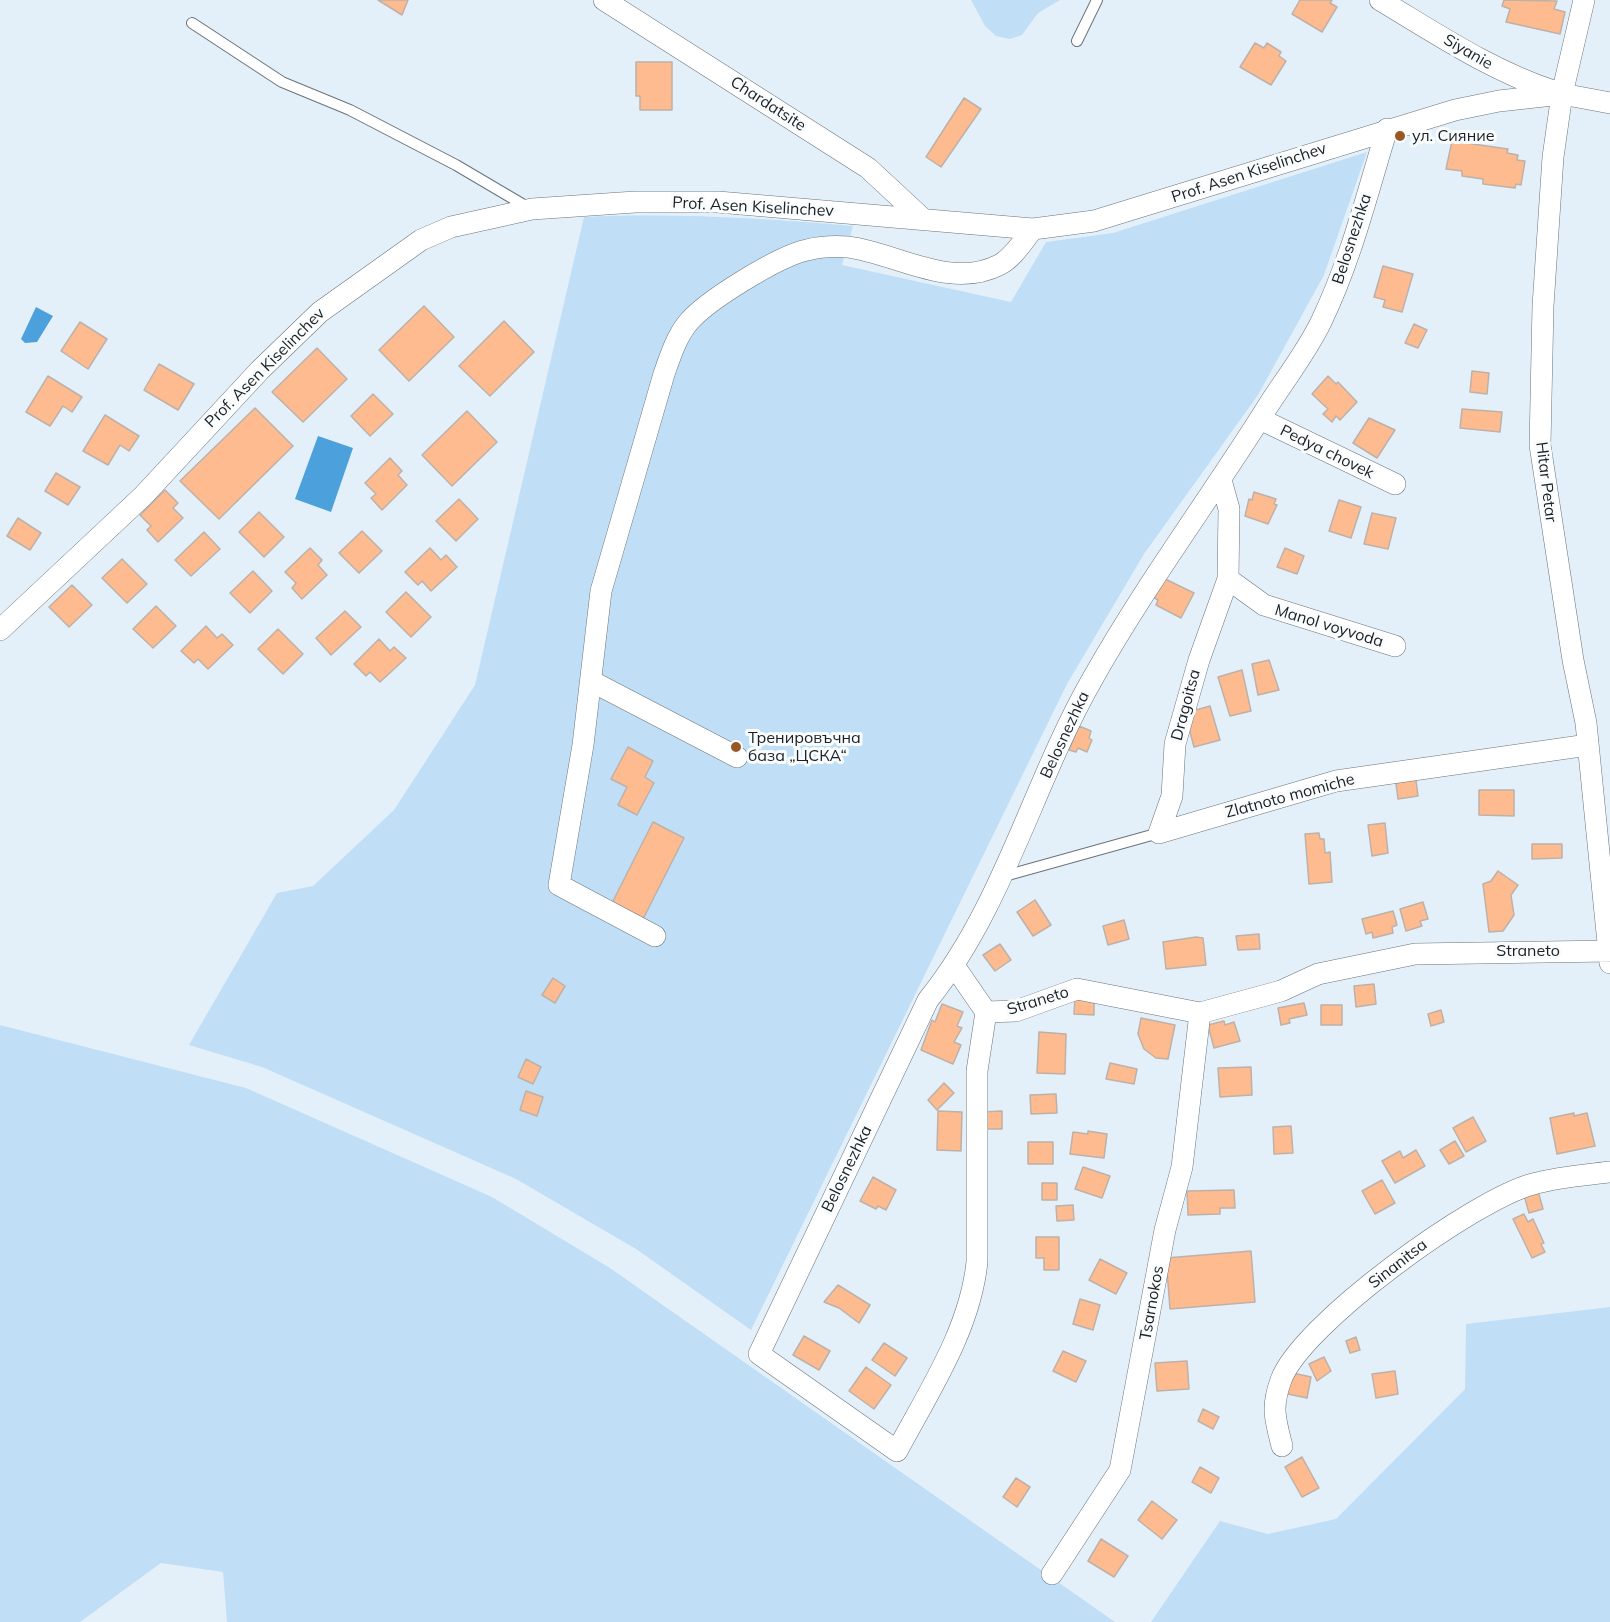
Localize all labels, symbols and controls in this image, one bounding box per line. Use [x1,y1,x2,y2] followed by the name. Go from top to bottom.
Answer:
[1440,30,1496,74] street label: Siyanie
[727,72,809,136] street label: Chardatsite
[1412,126,1495,146] place label: ул. Сияние
[1393,129,1407,143] marker: ул. Сияние
[1169,139,1329,207] street label: Prof. Asen Kiselinchev
[1328,191,1376,287] street label: Belosnezhka
[672,193,834,221] street label: Prof. Asen Kiselinchev
[201,304,329,432] street label: Prof. Asen Kiselinchev
[1277,421,1377,483] street label: Pedya chovek
[1532,441,1560,523] street label: Hitar Petar
[1272,600,1386,652] street label: Manol voyvoda
[1167,667,1205,743] street label: Dragoitsa
[1036,688,1094,782] street label: Belosnezhka
[748,728,861,766] place label: Тренировъчна база „ЦСКА“
[729,740,743,754] marker: Тренировъчна база „ЦСКА“
[1223,770,1357,822] street label: Zlatnoto momiche
[1496,941,1560,961] street label: Straneto
[1005,983,1071,1019] street label: Straneto
[818,1123,876,1215] street label: Belosnezhka
[1365,1235,1431,1293] street label: Sinanitsa
[1136,1264,1168,1342] street label: Tsarnokos

